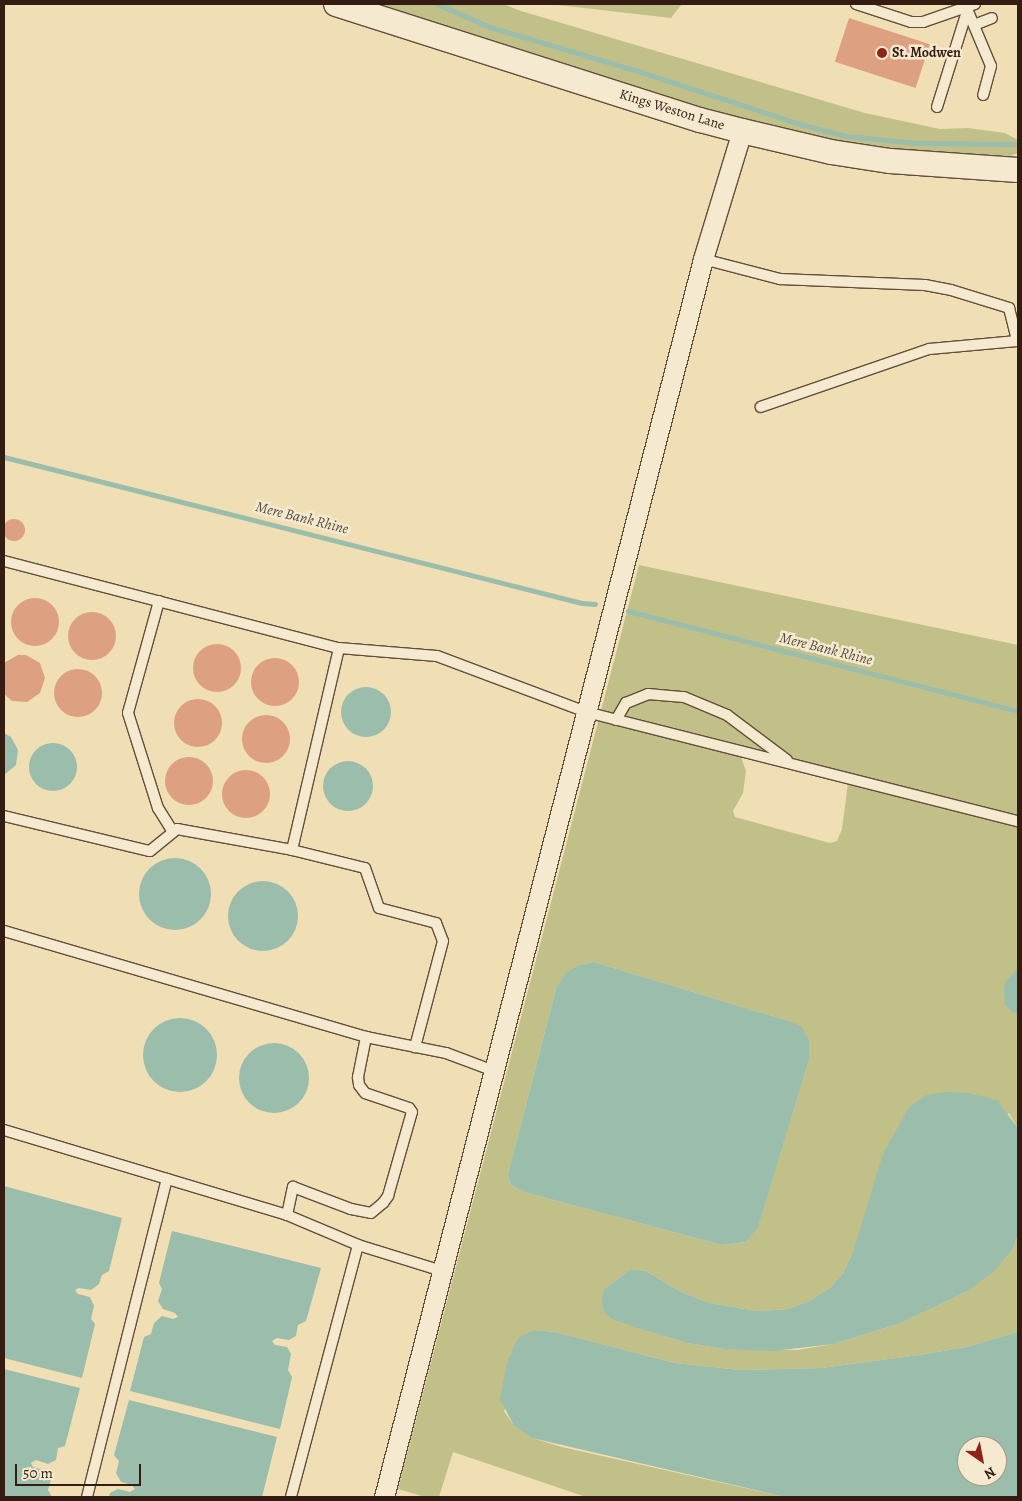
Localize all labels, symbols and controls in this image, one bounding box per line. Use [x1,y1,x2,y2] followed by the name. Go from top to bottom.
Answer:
[892,45,961,61] place label: St. Modwen
[876,47,888,59] marker: St. Modwen
[617,86,727,134] street label: Kings Weston Lane
[254,498,350,538] water label: Mere Bank Rhine
[778,629,874,669] water label: Mere Bank Rhine
[957,1436,1007,1486] north arrow
[18,1454,144,1486] scale bar
[980,1462,999,1484] text: N
[23,1463,53,1483] text: 50 m

